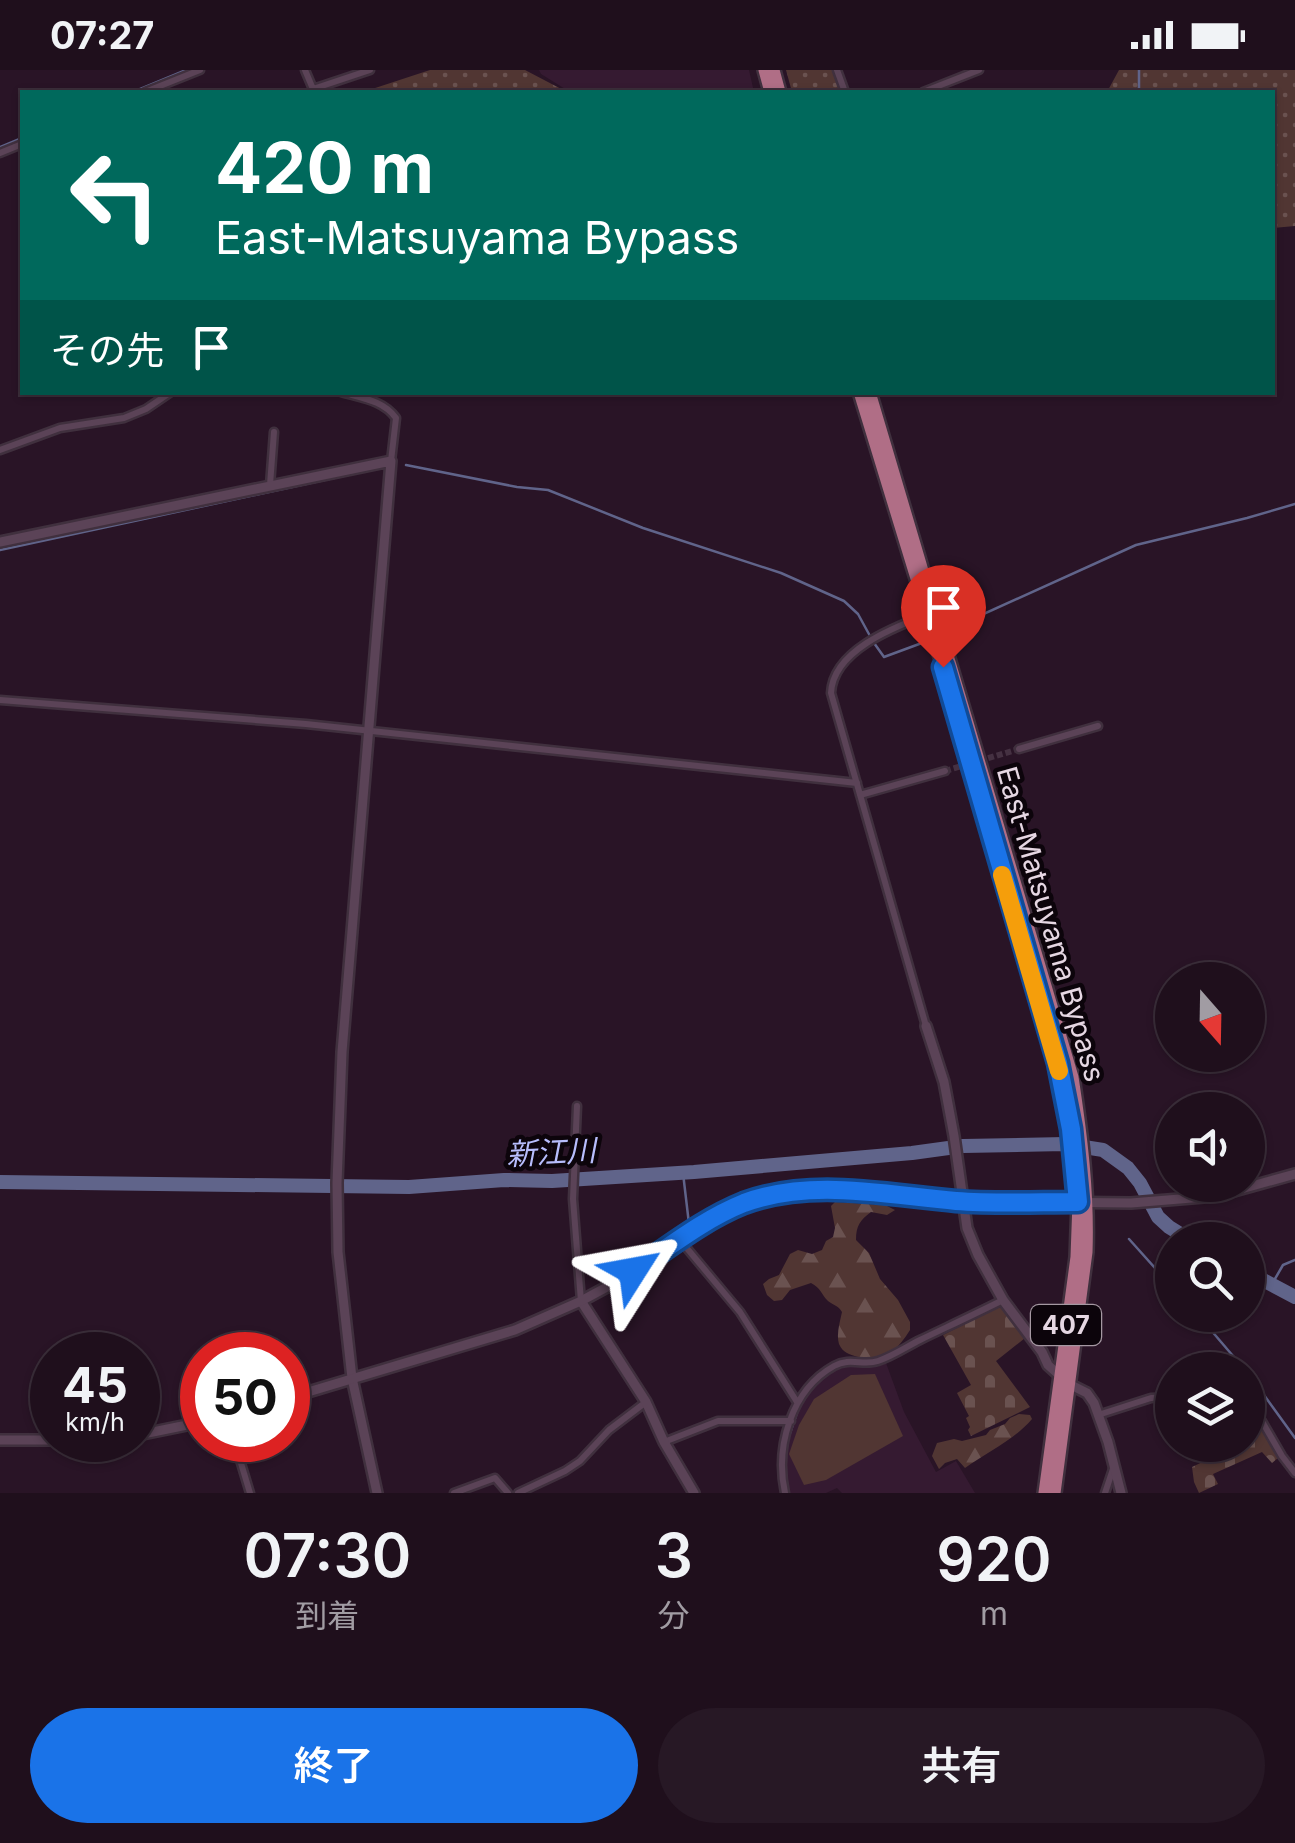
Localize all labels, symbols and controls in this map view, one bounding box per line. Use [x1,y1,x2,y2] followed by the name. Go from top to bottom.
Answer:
[50,12,154,58] text: 07:27
[215,125,434,210] text: 420 m
[50,130,180,260] icon: left
[215,210,739,265] text: East-Matsuyama Bypass
[184,320,239,375] icon: arrive
[50,327,164,373] text: その先
[901,565,986,668] pin
[916,580,971,635] icon: arrive
[990,763,1112,1085] street label: East-Matsuyama Bypass
[1155,962,1265,1072] north arrow
[1155,962,1265,1462] map controls
[1155,1092,1265,1202] button: sound
[505,1132,600,1172] water label: 新江川
[581,1219,685,1323] position arrow
[1155,1222,1265,1332] button: search
[1031,1305,1101,1345] road number: 407
[180,1332,310,1462] speed limit sign: 50
[1155,1352,1265,1462] button: layers
[62,1355,128,1415] text: 45
[65,1407,125,1437] text: km/h
[243,1519,411,1591] text: 07:30
[655,1519,693,1591] text: 3
[936,1523,1052,1595] text: 920
[980,1594,1008,1633] text: m
[295,1596,359,1635] text: 到着
[658,1596,690,1635] text: 分
[30,1708,638,1823] button: 終了
[658,1708,1265,1823] button: 共有

